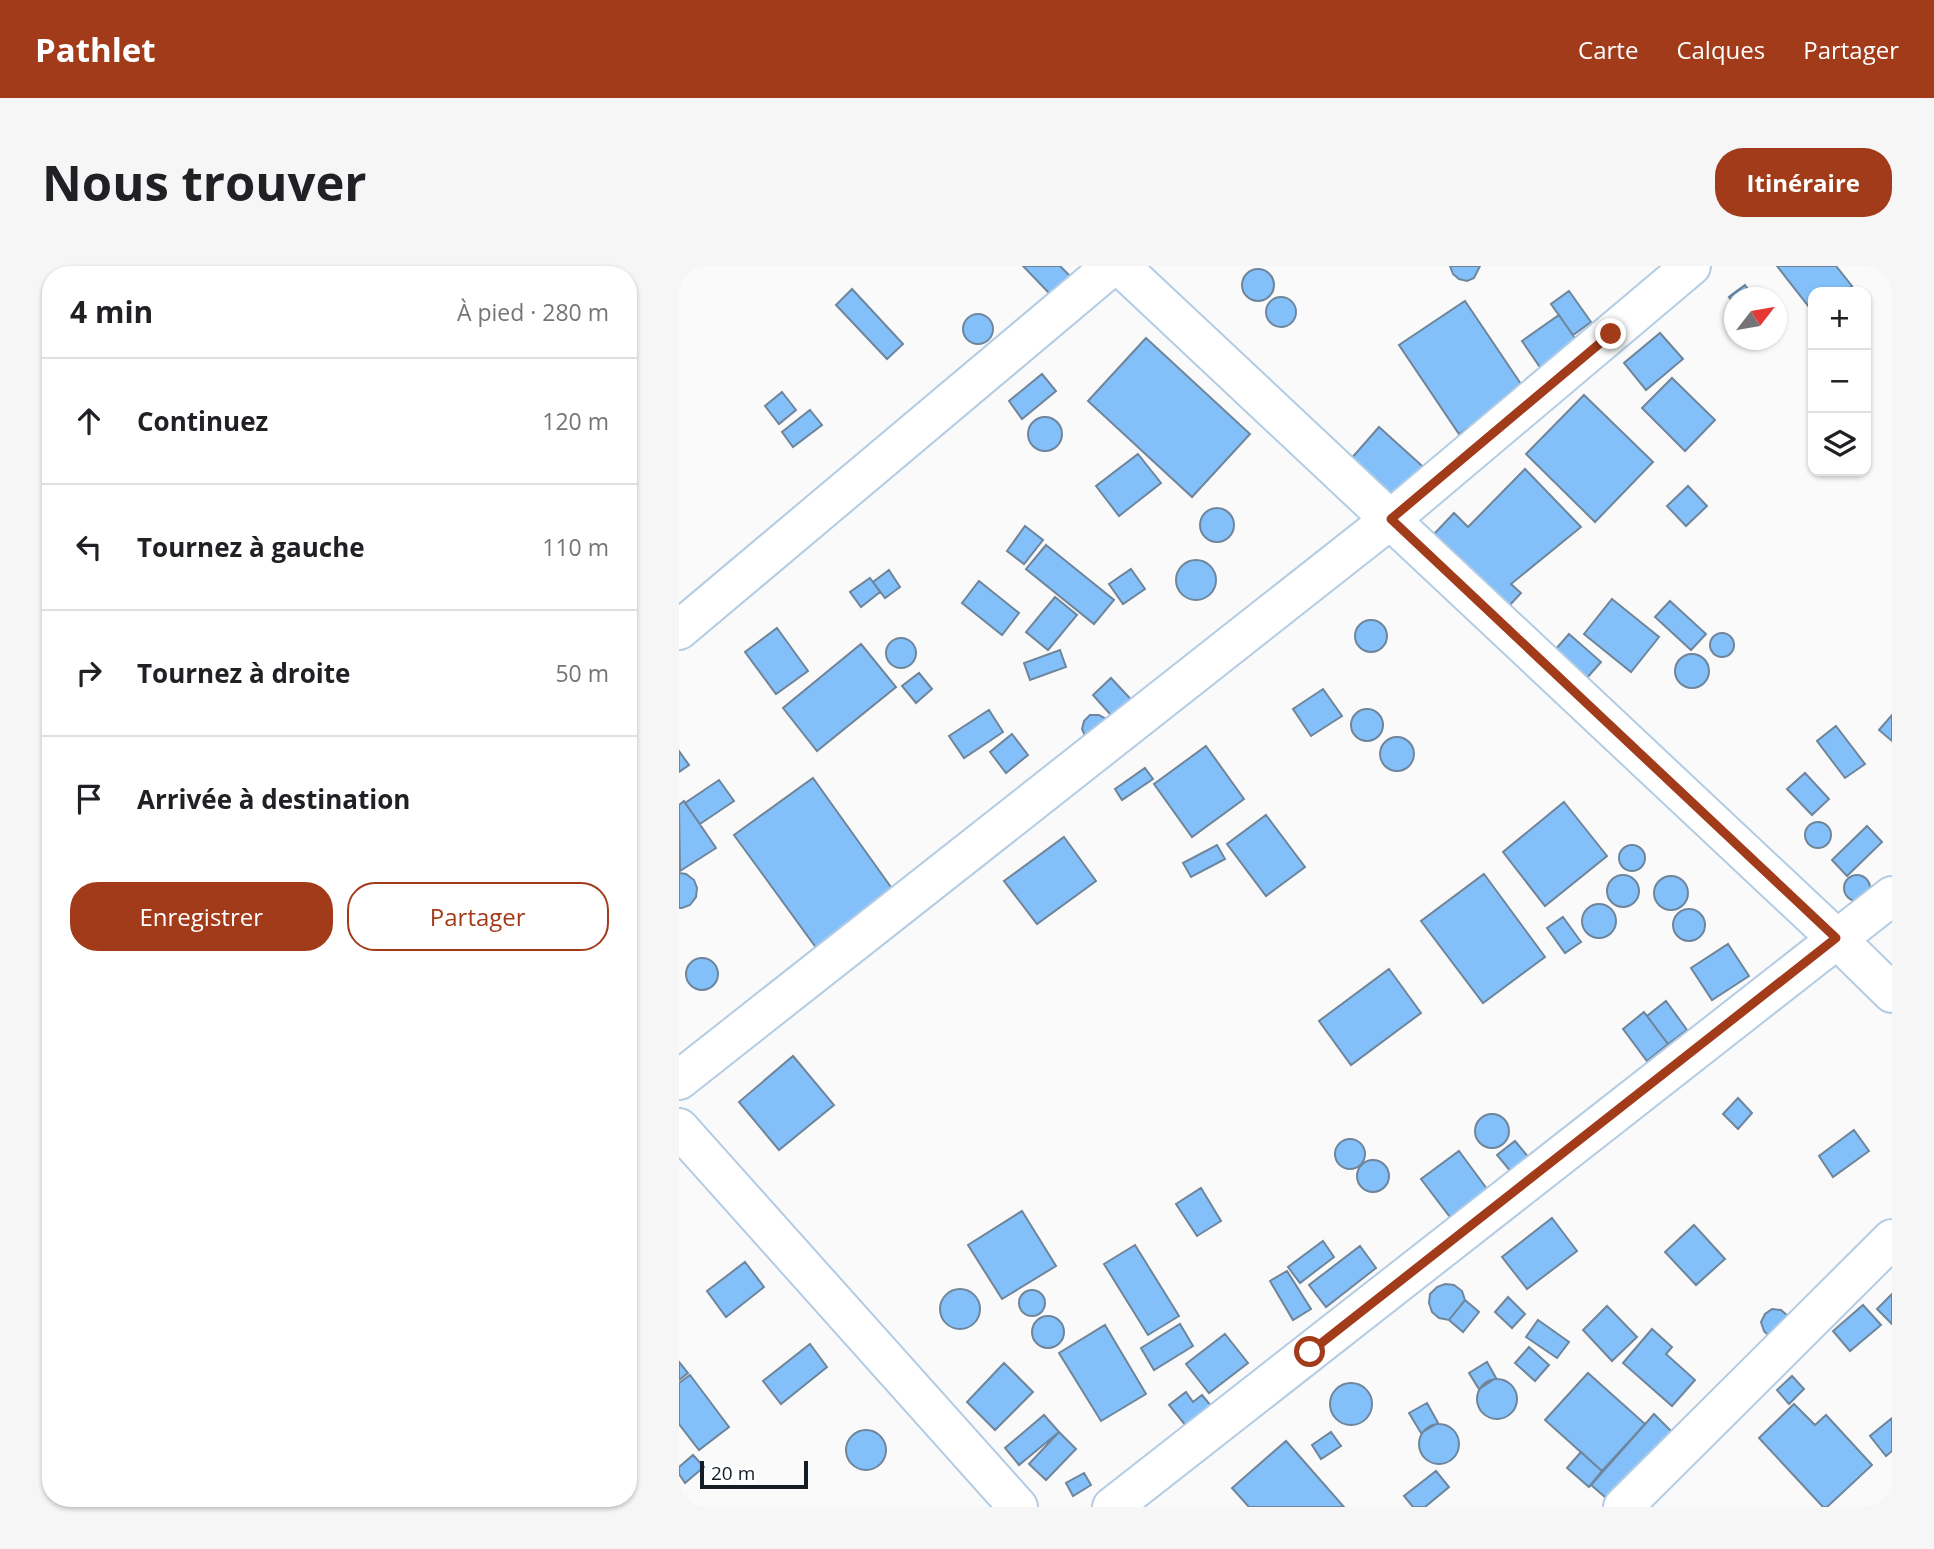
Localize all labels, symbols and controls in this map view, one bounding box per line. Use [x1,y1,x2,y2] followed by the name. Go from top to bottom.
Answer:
[35,27,156,72] text: Pathlet
[1578,33,1638,66] text: Carte
[1676,33,1765,66] text: Calques
[1803,33,1899,66] text: Partager
[1715,148,1892,217] button: Itinéraire
[42,149,367,215] text: Nous trouver
[1724,287,1787,350] north arrow
[1808,287,1871,476] map controls
[1808,287,1871,350] button: +
[70,291,153,332] text: 4 min
[457,296,609,328] text: À pied · 280 m
[1595,318,1626,349] route end
[1808,350,1871,413] button: −
[70,402,108,440] icon: ahead
[137,403,268,439] text: Continuez
[542,405,609,437] text: 120 m
[1808,413,1871,476] button: layers
[70,528,108,566] icon: left
[137,529,365,565] text: Tournez à gauche
[542,531,609,563] text: 110 m
[70,654,108,692] icon: right
[137,655,350,691] text: Tournez à droite
[555,657,609,689] text: 50 m
[70,780,108,818] icon: arrive
[137,781,410,817] text: Arrivée à destination
[70,882,333,951] button: Enregistrer
[347,882,609,951] button: Partager
[1294,1336,1325,1367] route start
[700,1458,809,1490] scale bar
[711,1460,755,1486] text: 20 m

